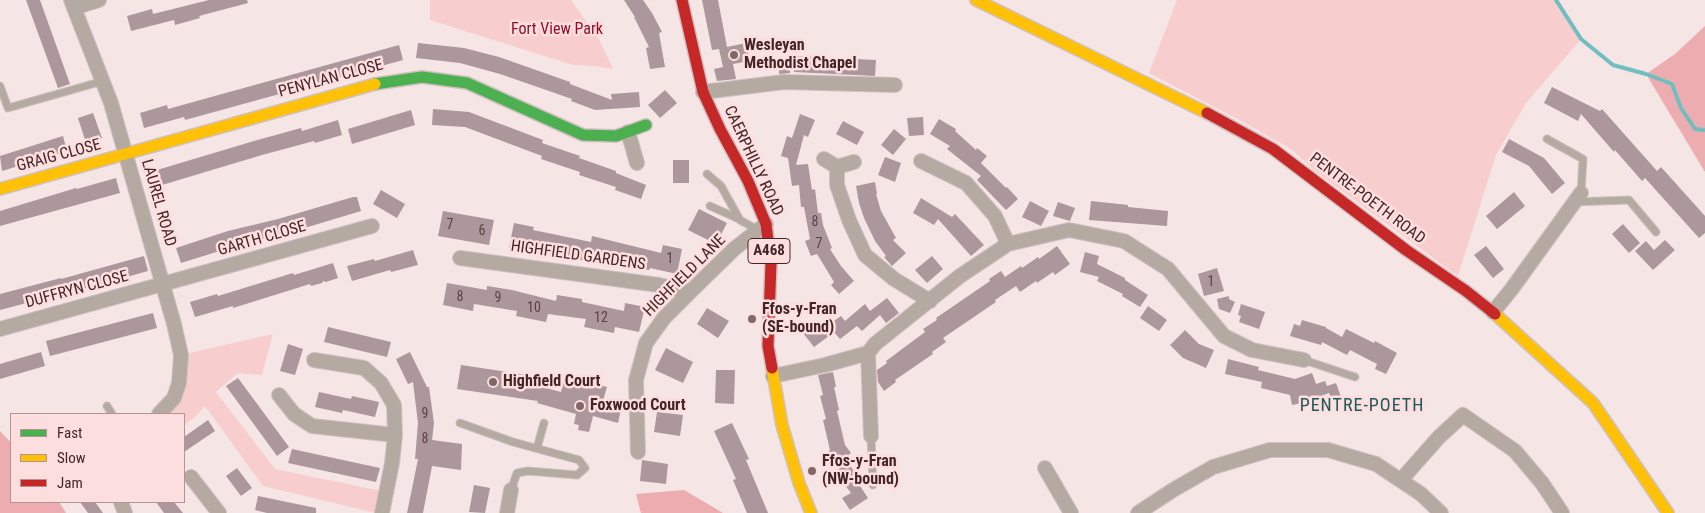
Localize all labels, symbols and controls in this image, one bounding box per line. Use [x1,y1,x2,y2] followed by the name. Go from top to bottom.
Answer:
[511,20,603,40] park label: Fort View Park
[744,36,856,74] place label: Wesleyan Methodist Chapel
[728,49,740,61] marker: Wesleyan Methodist Chapel
[277,56,385,102] street label: PENYLAN CLOSE
[719,103,787,219] street label: CAERPHILLY ROAD
[15,136,103,176] street label: GRAIG CLOSE
[1305,149,1429,249] street label: PENTRE-POETH ROAD
[136,157,180,249] street label: LAUREL ROAD
[812,214,818,230] house number: 8
[216,217,308,261] street label: GARTH CLOSE
[447,217,453,233] house number: 7
[479,223,485,239] house number: 6
[640,231,730,321] street label: HIGHFIELD LANE
[816,236,822,252] house number: 7
[509,237,647,275] street label: HIGHFIELD GARDENS
[748,238,790,264] road number: A468
[667,251,673,267] house number: 1
[23,267,131,313] street label: DUFFRYN CLOSE
[1208,274,1214,290] house number: 1
[457,289,463,305] house number: 8
[495,290,501,306] house number: 9
[527,300,541,316] house number: 10
[762,300,837,338] place label: Ffos-y-Fran (SE-bound)
[594,310,608,326] house number: 12
[746,313,758,325] marker: Ffos-y-Fran (SE-bound)
[503,372,600,392] place label: Highfield Court
[487,376,499,388] marker: Highfield Court
[1298,395,1426,417] district label: PENTRE-POETH
[590,396,686,416] place label: Foxwood Court
[574,400,586,412] marker: Foxwood Court
[422,406,428,422] house number: 9
[10,413,185,503] legend
[57,424,82,442] text: Fast
[422,431,428,447] house number: 8
[57,449,86,467] text: Slow
[822,452,899,490] place label: Ffos-y-Fran (NW-bound)
[806,465,818,477] marker: Ffos-y-Fran (NW-bound)
[57,474,83,492] text: Jam

